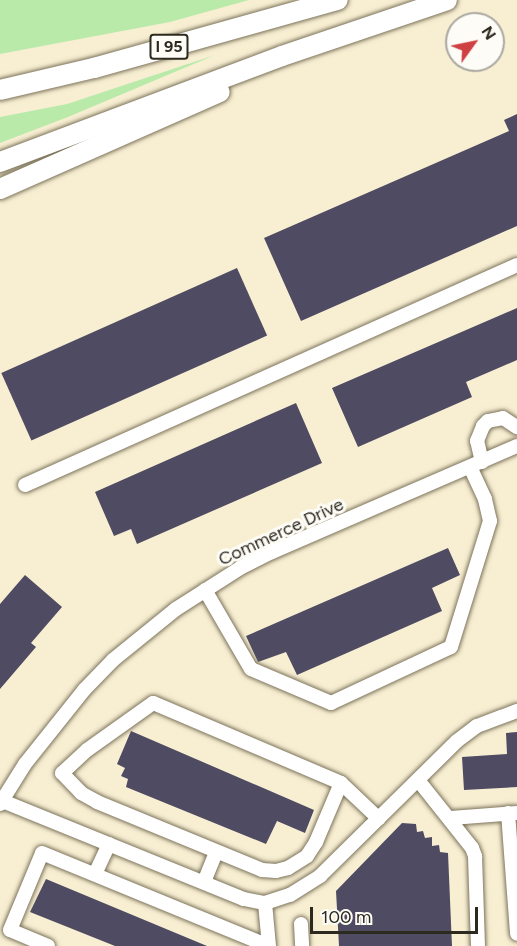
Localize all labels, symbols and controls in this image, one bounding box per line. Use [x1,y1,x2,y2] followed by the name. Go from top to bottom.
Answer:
[445,12,505,72] north arrow
[478,23,500,43] text: N
[148,34,190,60] road number: I 95
[215,494,347,570] street label: Commerce Drive
[313,895,481,933] scale bar
[321,906,371,928] text: 100 m

